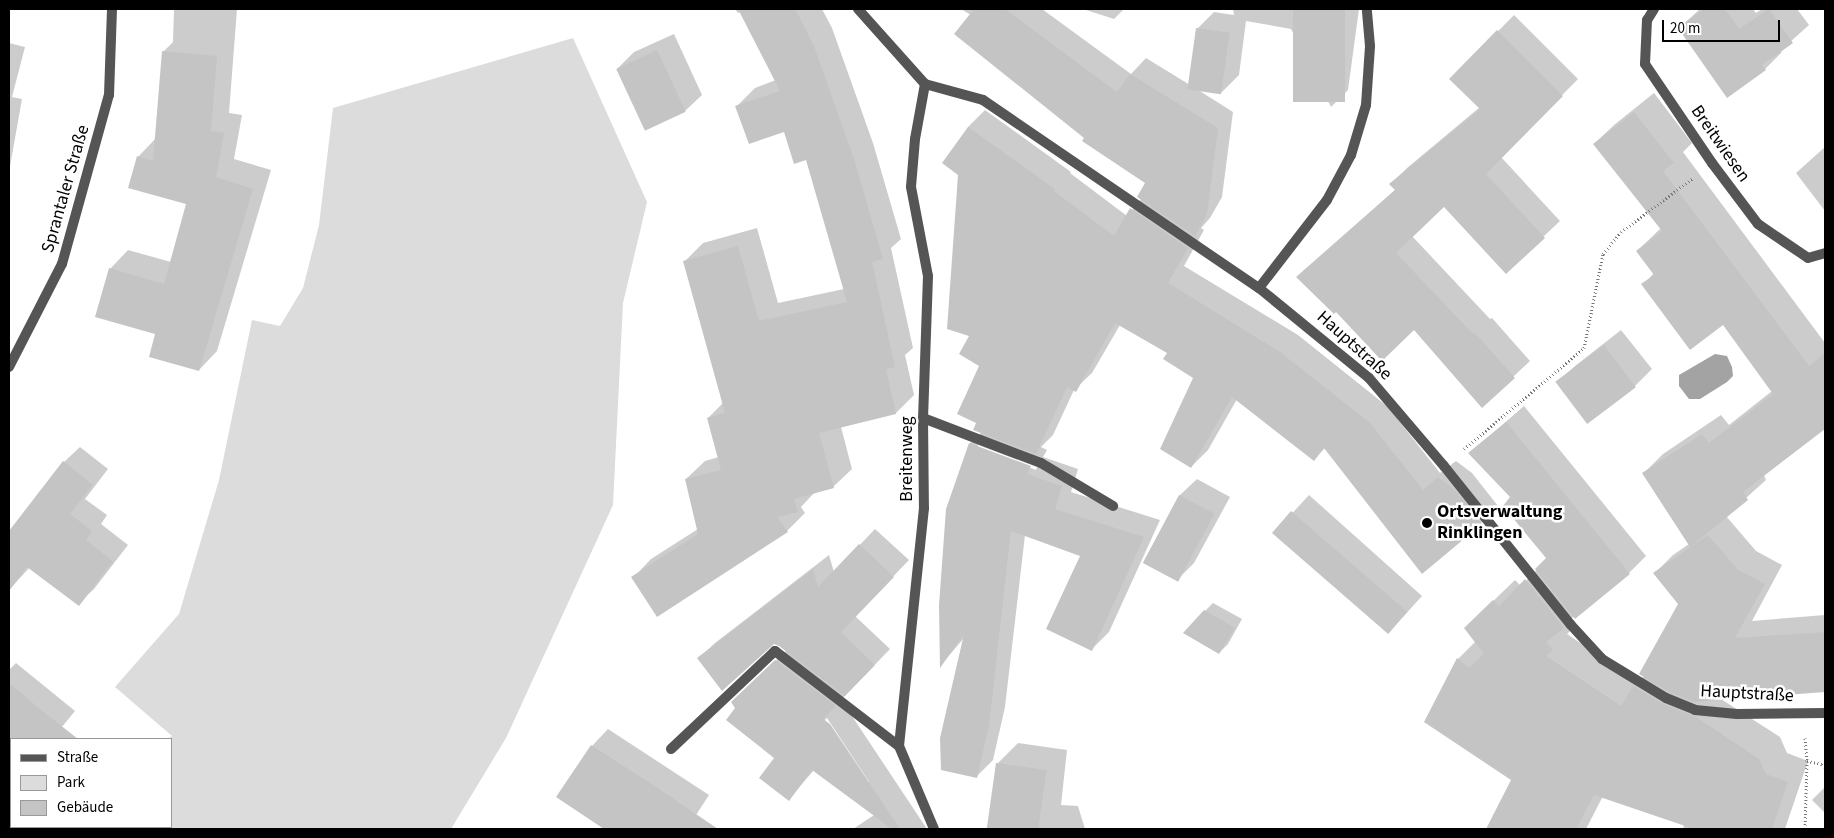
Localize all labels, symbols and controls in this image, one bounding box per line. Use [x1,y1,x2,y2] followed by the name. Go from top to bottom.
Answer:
[1664,10,1782,42] scale bar
[1670,18,1700,39] text: 20 m
[1686,101,1754,187] street label: Breitwiesen
[37,123,95,255] street label: Sprantaler Straße
[1312,307,1396,385] street label: Hauptstraße
[896,416,918,502] street label: Breitenweg
[1437,502,1562,544] place label: Ortsverwaltung Rinklingen
[1421,517,1433,529] marker: Ortsverwaltung Rinklingen
[1700,681,1794,707] street label: Hauptstraße
[10,738,172,828] legend
[57,747,98,768] text: Straße
[57,772,85,793] text: Park
[57,797,113,818] text: Gebäude

